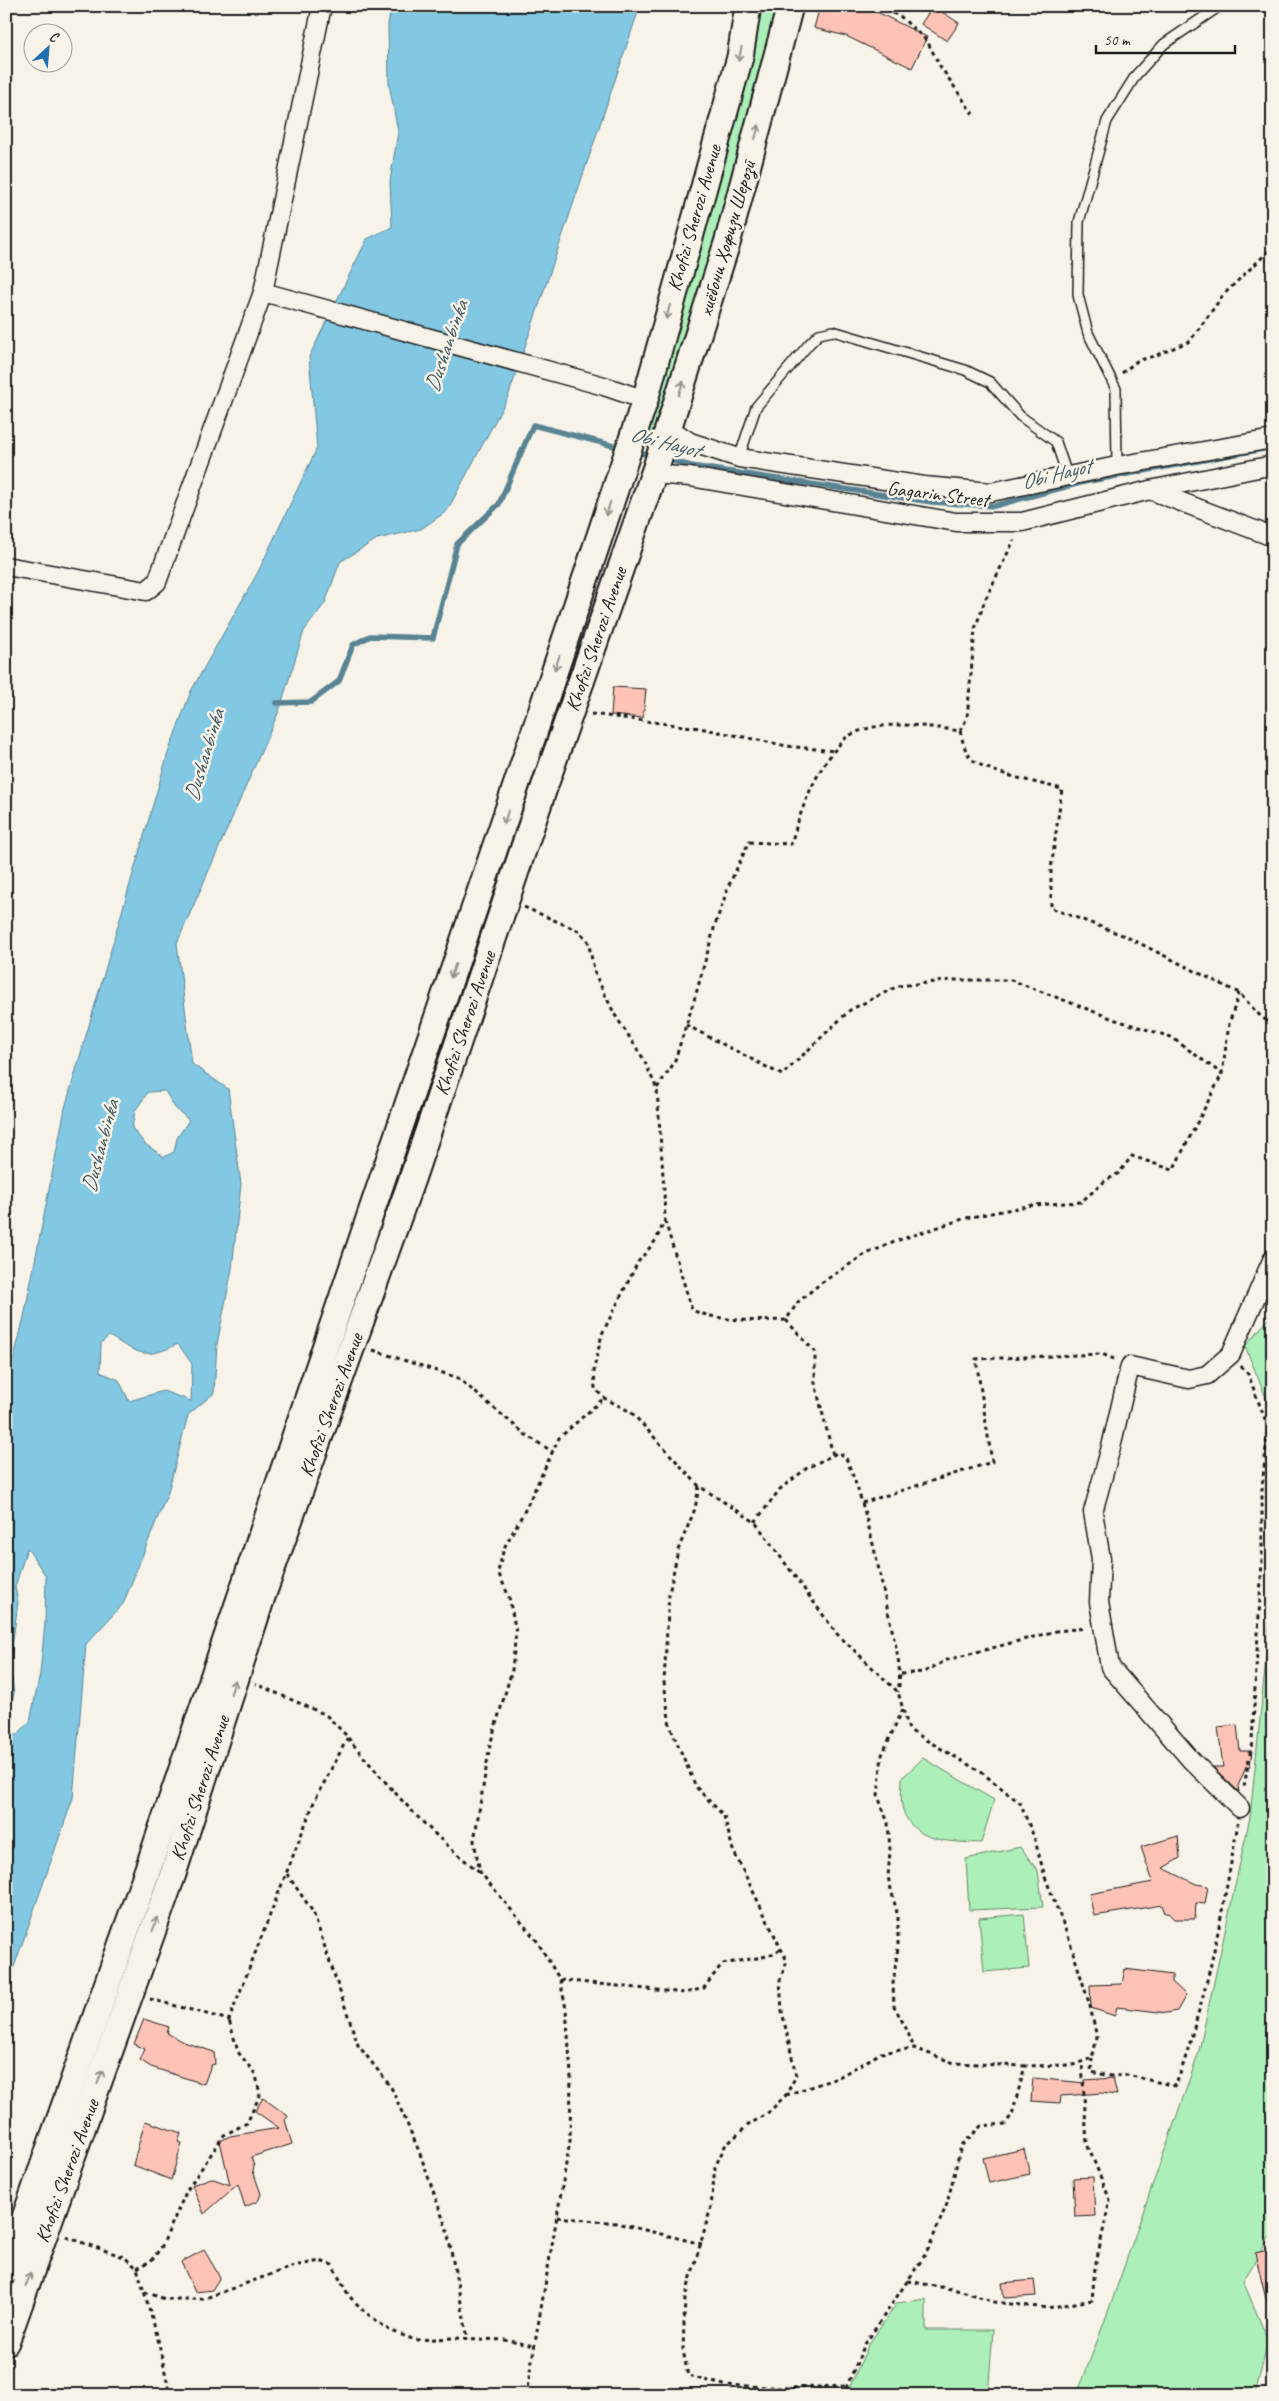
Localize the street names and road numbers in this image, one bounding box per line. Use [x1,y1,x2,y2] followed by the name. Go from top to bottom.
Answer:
[661,141,727,294] street label: Khofizi Sherozi Avenue
[693,156,763,319] street label: хиёбони Ҳофизи Шерозӣ
[886,475,993,513] street label: Gagarin Street
[560,562,633,714] street label: Khofizi Sherozi Avenue
[429,946,502,1098] street label: Khofizi Sherozi Avenue
[293,1328,369,1480] street label: Khofizi Sherozi Avenue
[165,1711,236,1864] street label: Khofizi Sherozi Avenue
[29,2094,105,2246] street label: Khofizi Sherozi Avenue

